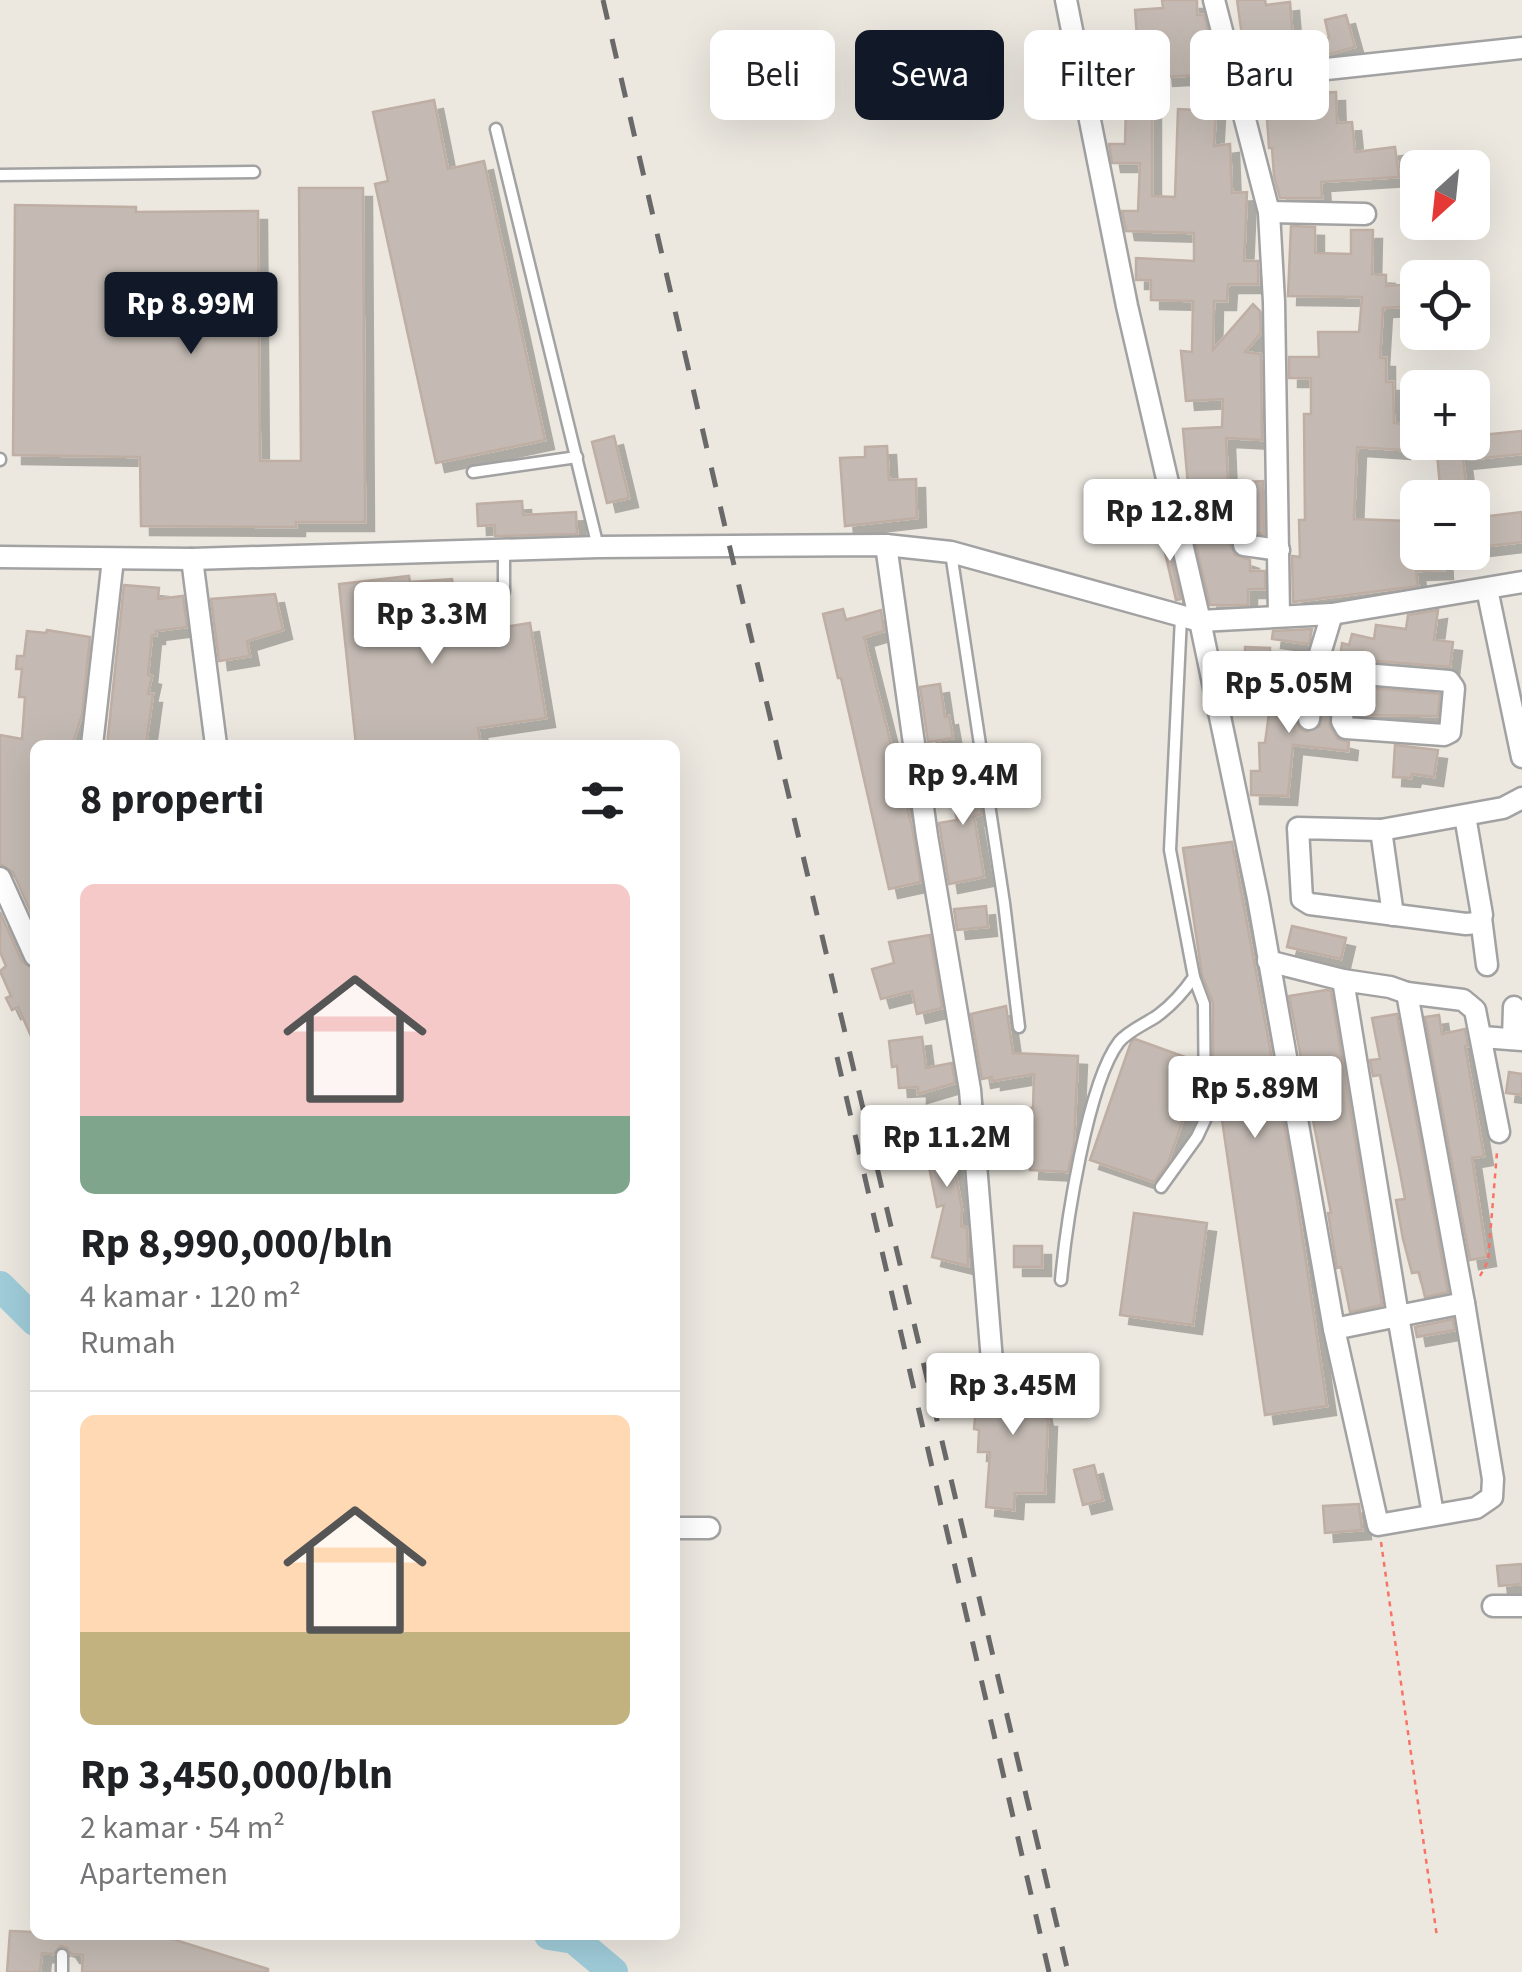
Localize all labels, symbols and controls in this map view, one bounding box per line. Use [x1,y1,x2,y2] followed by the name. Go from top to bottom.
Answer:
[710,30,835,120] chip: Beli
[855,30,1004,120] chip: Sewa
[1024,30,1170,120] chip: Filter
[1190,30,1329,120] chip: Baru
[1400,150,1490,240] north arrow
[1400,150,1490,570] map controls
[1400,260,1490,350] button: locate
[88,272,294,357] pin: Rp 8.99M
[126,281,256,327] text: Rp 8.99M
[1400,370,1490,460] button: +
[1067,479,1273,564] pin: Rp 12.8M
[1400,480,1490,570] button: −
[1105,488,1235,534] text: Rp 12.8M
[340,582,524,667] pin: Rp 3.3M
[376,591,488,637] text: Rp 3.3M
[1186,651,1392,736] pin: Rp 5.05M
[1224,660,1354,706] text: Rp 5.05M
[871,743,1055,828] pin: Rp 9.4M
[907,752,1019,798] text: Rp 9.4M
[80,770,264,830] text: 8 properti
[575,773,630,828] icon: filters
[265,949,445,1129] icon: home
[1152,1056,1358,1141] pin: Rp 5.89M
[1190,1065,1320,1111] text: Rp 5.89M
[844,1105,1050,1190] pin: Rp 11.2M
[882,1114,1012,1160] text: Rp 11.2M
[80,1214,393,1274] text: Rp 8,990,000/bln
[80,1274,301,1320] text: 4 kamar · 120 m²
[80,1320,176,1366] text: Rumah
[910,1353,1116,1438] pin: Rp 3.45M
[948,1362,1078,1408] text: Rp 3.45M
[265,1480,445,1660] icon: home
[80,1745,393,1805] text: Rp 3,450,000/bln
[80,1805,285,1851] text: 2 kamar · 54 m²
[80,1851,228,1897] text: Apartemen

